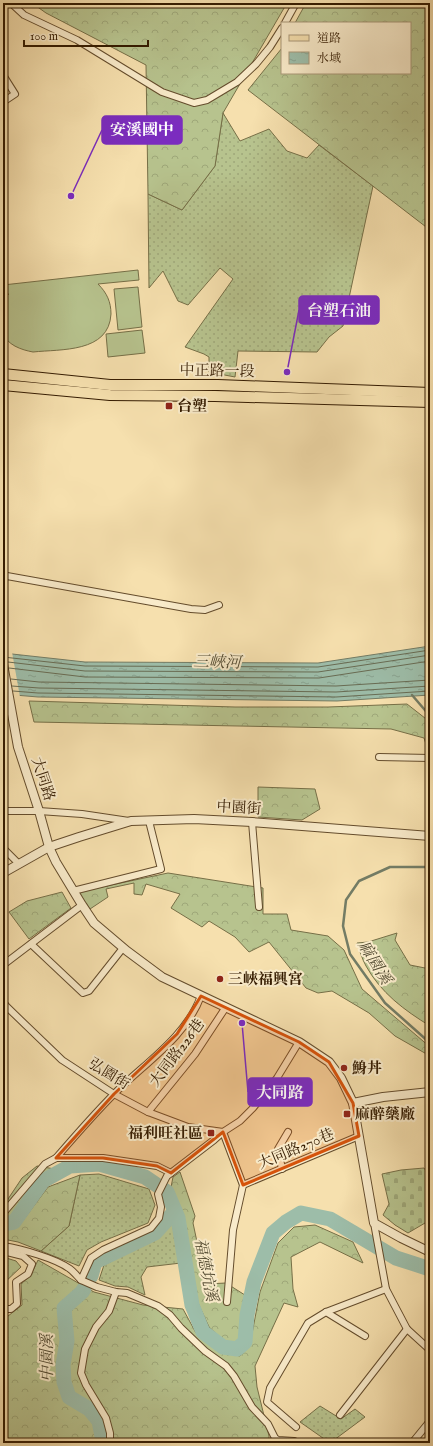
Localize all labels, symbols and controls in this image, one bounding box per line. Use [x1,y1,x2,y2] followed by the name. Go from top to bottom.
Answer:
[24,22,148,48] scale bar
[281,22,411,74] legend
[30,29,58,44] text: 100 m
[317,31,341,46] text: 道路
[317,51,341,66] text: 水域
[102,116,182,144] callout: 安溪國中
[110,121,174,141] text: 安溪國中
[299,296,379,324] callout: 台塑石油
[307,302,371,322] text: 台塑石油
[179,361,255,381] street label: 中正路一段
[177,397,207,416] place label: 台塑
[164,401,174,411] marker: 台塑
[193,652,244,674] water label: 三峽河
[27,755,59,803] street label: 大同路
[216,797,262,819] street label: 中園街
[353,937,396,990] water label: 麻園溪
[228,970,303,989] place label: 三峽福興宮
[215,974,225,984] marker: 三峽福興宮
[145,1015,209,1091] street label: 大同路226巷
[85,1054,133,1094] street label: 弘園街
[352,1059,382,1078] place label: 鯓丼
[339,1063,349,1073] marker: 鯓丼
[248,1078,312,1106] callout: 大同路
[256,1084,304,1104] text: 大同路
[355,1105,415,1124] place label: 麻醉藥廠
[342,1109,352,1119] marker: 麻醉藥廠
[128,1124,203,1143] place label: 福利旺社區
[255,1124,337,1174] street label: 大同路270巷
[206,1128,216,1138] marker: 福利旺社區
[189,1237,221,1305] water label: 福德坑溪
[38,1332,58,1382] water label: 中園溪

